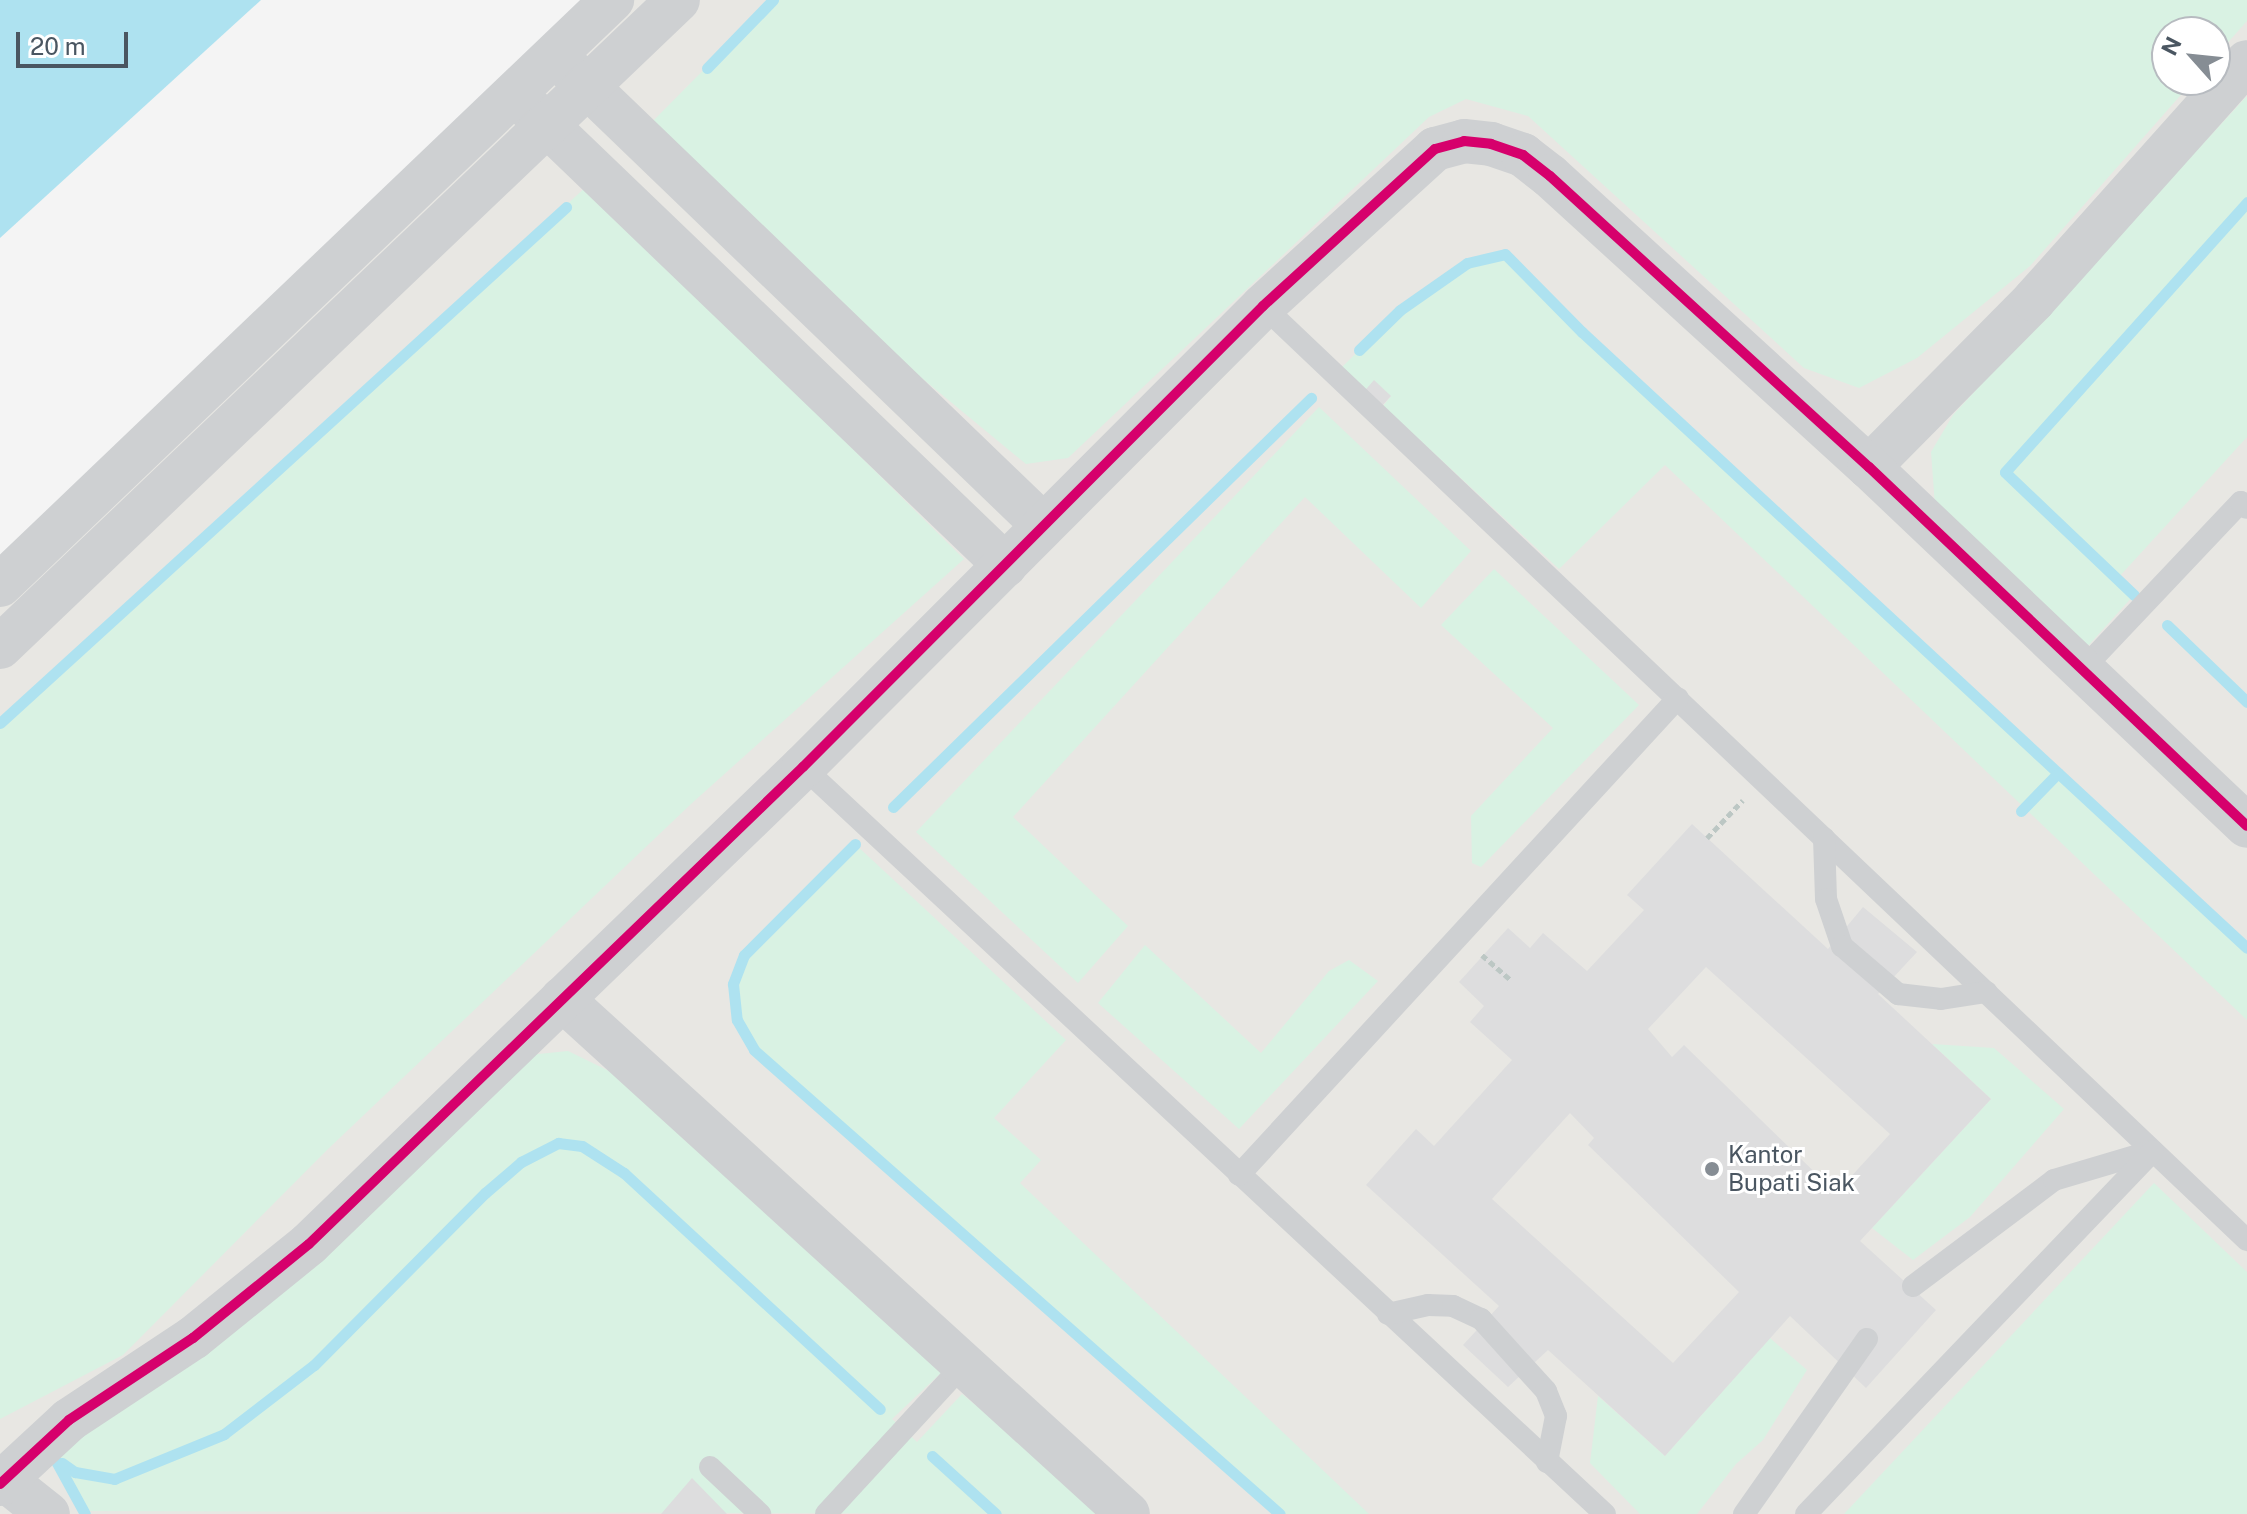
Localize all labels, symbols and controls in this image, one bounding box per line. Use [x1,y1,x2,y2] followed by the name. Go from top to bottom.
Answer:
[20,16,132,66] scale bar
[2151,16,2231,96] north arrow
[30,32,86,60] text: 20 m
[2156,32,2187,60] text: N
[1728,1141,1855,1197] place label: Kantor Bupati Siak
[1703,1160,1721,1178] marker: Kantor Bupati Siak

